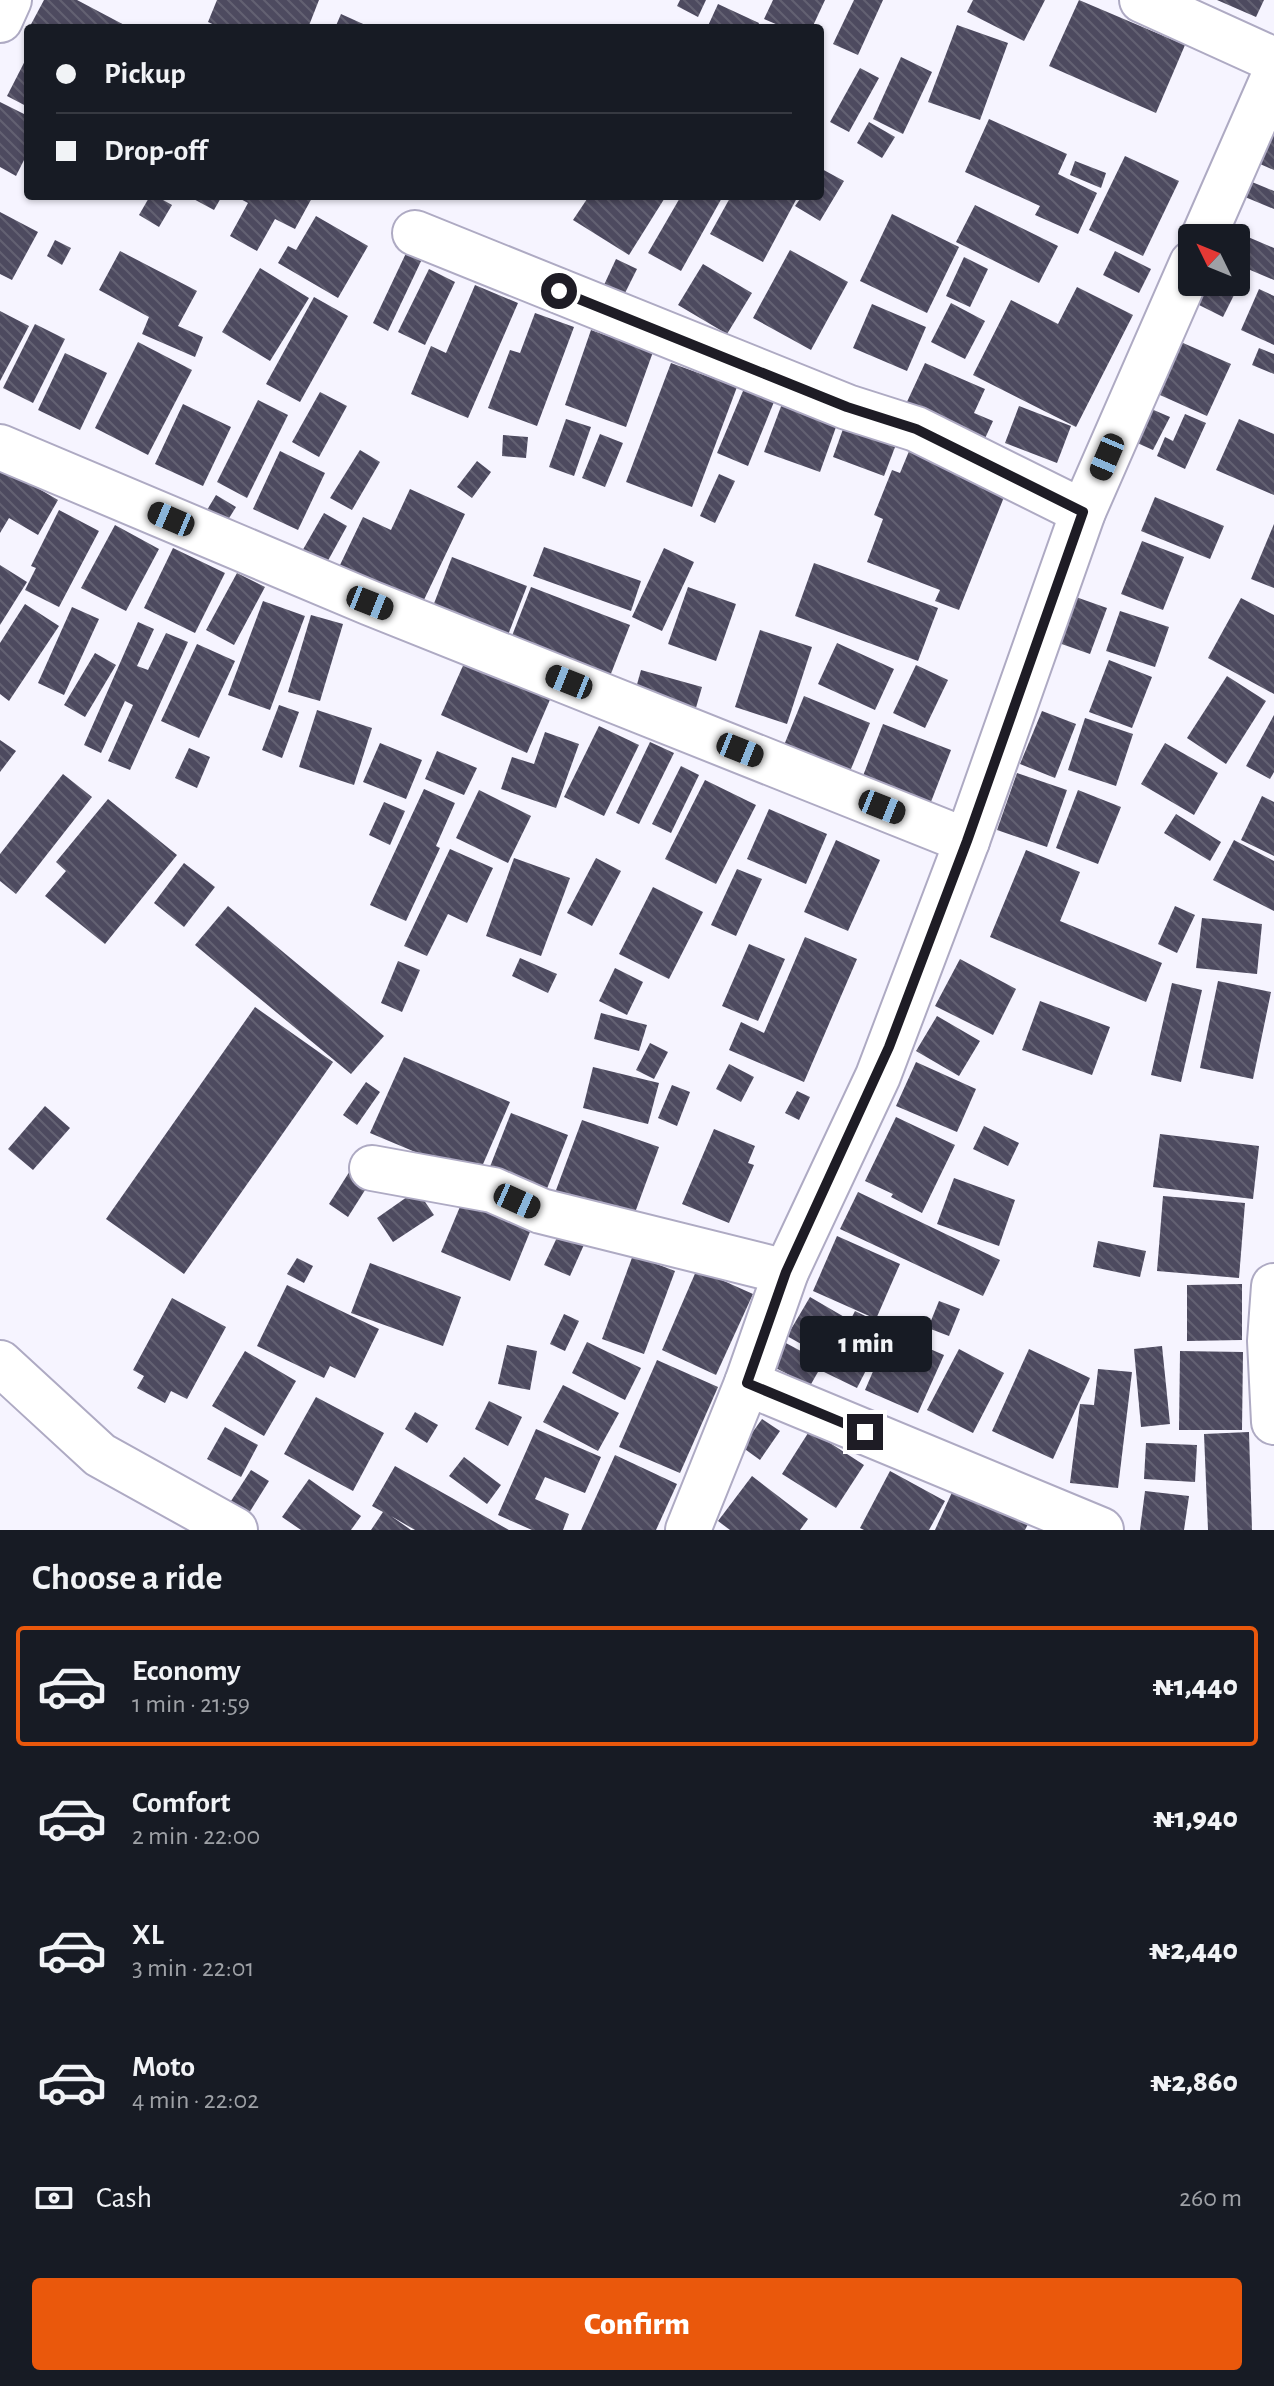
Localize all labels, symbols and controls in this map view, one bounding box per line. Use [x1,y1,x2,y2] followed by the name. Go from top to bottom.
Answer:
[104,59,186,89] text: Pickup
[104,136,207,166] text: Drop-off
[1178,224,1250,296] north arrow
[1178,224,1250,296] map controls
[541,273,577,309] route start
[1087,430,1127,484] car
[144,499,198,539] car
[343,583,397,623] car
[542,662,596,702] car
[713,730,767,770] car
[855,787,909,827] car
[490,1180,544,1222] car
[799,1316,931,1372] callout: 1 min
[838,1331,894,1357] text: 1 min
[847,1414,883,1450] route end
[32,1560,222,1596] text: Choose a ride
[36,1650,108,1722] icon: car
[132,1656,241,1686] text: Economy
[1152,1671,1238,1701] text: ₦1,440
[132,1691,250,1717] text: 1 min · 21:59
[36,1782,108,1854] icon: car
[132,1788,231,1818] text: Comfort
[1153,1803,1238,1833] text: ₦1,940
[132,1823,260,1849] text: 2 min · 22:00
[36,1914,108,1986] icon: car
[132,1920,164,1950] text: XL
[1149,1935,1238,1965] text: ₦2,440
[132,1955,254,1981] text: 3 min · 22:01
[36,2046,108,2118] icon: car
[132,2052,195,2082] text: Moto
[1150,2067,1238,2097] text: ₦2,860
[132,2087,259,2113] text: 4 min · 22:02
[32,2176,76,2220] icon: cash
[96,2183,152,2213] text: Cash
[1179,2185,1242,2211] text: 260 m
[32,2278,1242,2370] button: Confirm

